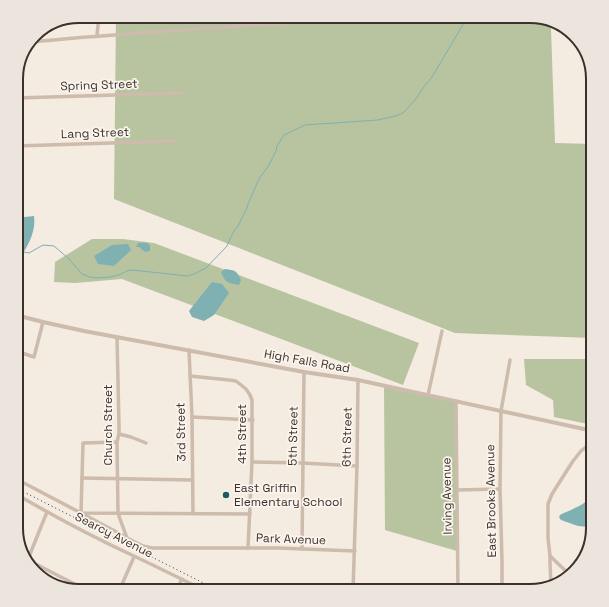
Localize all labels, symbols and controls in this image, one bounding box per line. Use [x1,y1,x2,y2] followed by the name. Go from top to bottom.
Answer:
[60,76,138,94] street label: Spring Street
[61,124,129,142] street label: Lang Street
[263,346,351,376] street label: High Falls Road
[100,385,116,465] street label: Church Street
[172,402,190,462] street label: 3rd Street
[234,404,250,464] street label: 4th Street
[284,406,302,466] street label: 5th Street
[338,407,356,467] street label: 6th Street
[482,444,500,558] street label: East Brooks Avenue
[438,457,456,535] street label: Irving Avenue
[234,480,342,510] place label: East Griffin Elementary School
[221,490,231,500] marker: East Griffin Elementary School
[72,508,156,562] street label: Searcy Avenue
[256,530,326,548] street label: Park Avenue

